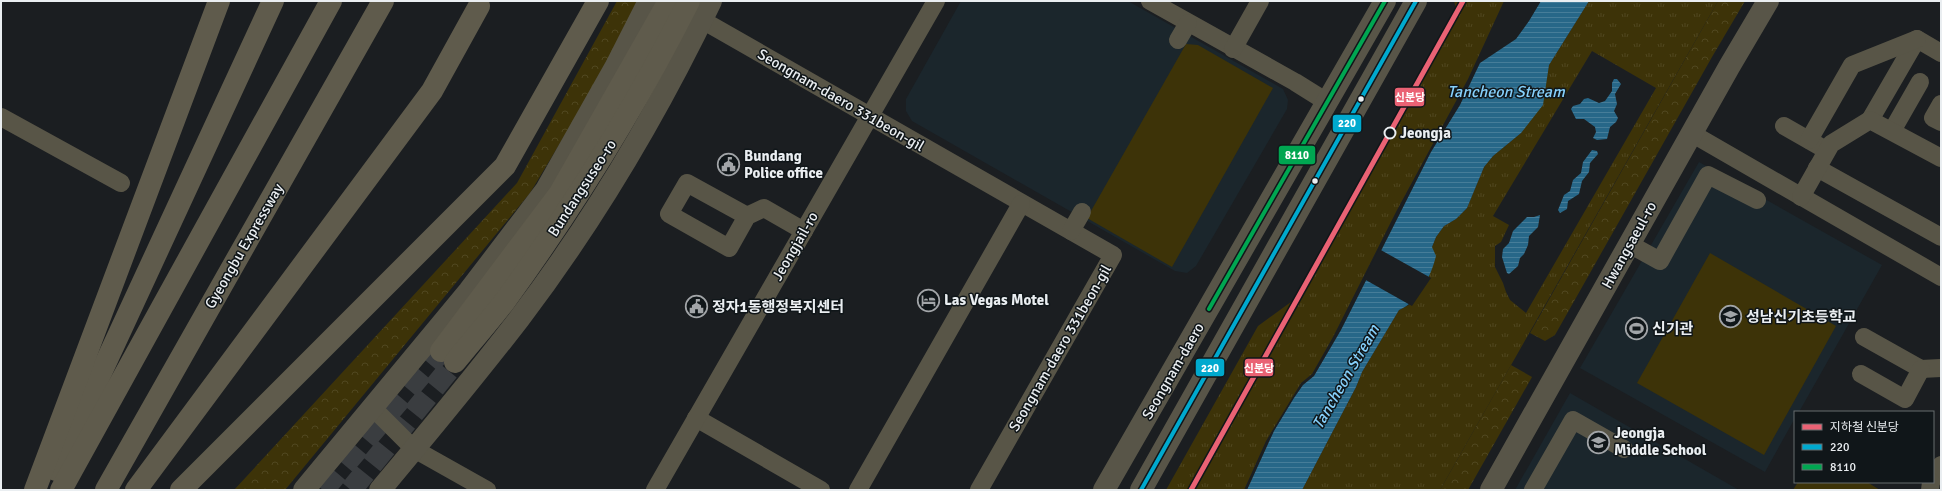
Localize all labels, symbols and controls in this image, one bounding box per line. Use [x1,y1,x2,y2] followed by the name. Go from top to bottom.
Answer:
[755,45,927,155] street label: Seongnam-daero 331beon-gil
[1447,82,1566,102] water label: Tancheon Stream
[1394,87,1425,107] line badge: 신분당
[1395,91,1425,104] text: 신분당
[1356,94,1366,104] unlabelled marker
[1332,114,1362,133] line badge: 220
[1338,117,1356,130] text: 220
[1400,124,1451,142] place label: Jeongja
[1383,126,1397,140] marker: Jeongja
[544,136,620,240] street label: Bundangsuseo-ro
[1278,145,1316,165] line badge: 8110
[744,147,823,182] place label: Bundang Police office
[1285,149,1309,162] text: 8110
[716,152,742,178] public building icon: Bundang Police office
[1310,176,1320,186] unlabelled marker
[201,180,287,312] street label: Gyeongbu Expressway
[1598,198,1660,292] street label: Hwangsaeul-ro
[768,208,822,284] street label: Jeongjail-ro
[1005,262,1115,434] street label: Seongnam-daero 331beon-gil
[916,287,942,313] hotel icon: Las Vegas Motel
[944,291,1049,309] place label: Las Vegas Motel
[684,294,710,320] public building icon: 정자1동행정복지센터
[712,298,844,316] place label: 정자1동행정복지센터
[1718,304,1744,330] school or university icon: 성남신기초등학교
[1746,308,1857,326] place label: 성남신기초등학교
[1623,316,1649,342] sports icon: 신기관
[1138,319,1208,423] street label: Seongnam-daero
[1308,320,1385,433] water label: Tancheon Stream
[1652,320,1694,338] place label: 신기관
[1195,358,1225,377] line badge: 220
[1244,358,1274,377] line badge: 신분당
[1201,362,1219,375] text: 220
[1244,362,1274,375] text: 신분당
[1794,411,1934,483] legend
[1830,420,1899,435] text: 지하철 신분당
[1614,424,1707,459] place label: Jeongja Middle School
[1585,429,1611,455] school or university icon: Jeongja Middle School
[1830,440,1849,455] text: 220
[1830,460,1856,475] text: 8110

